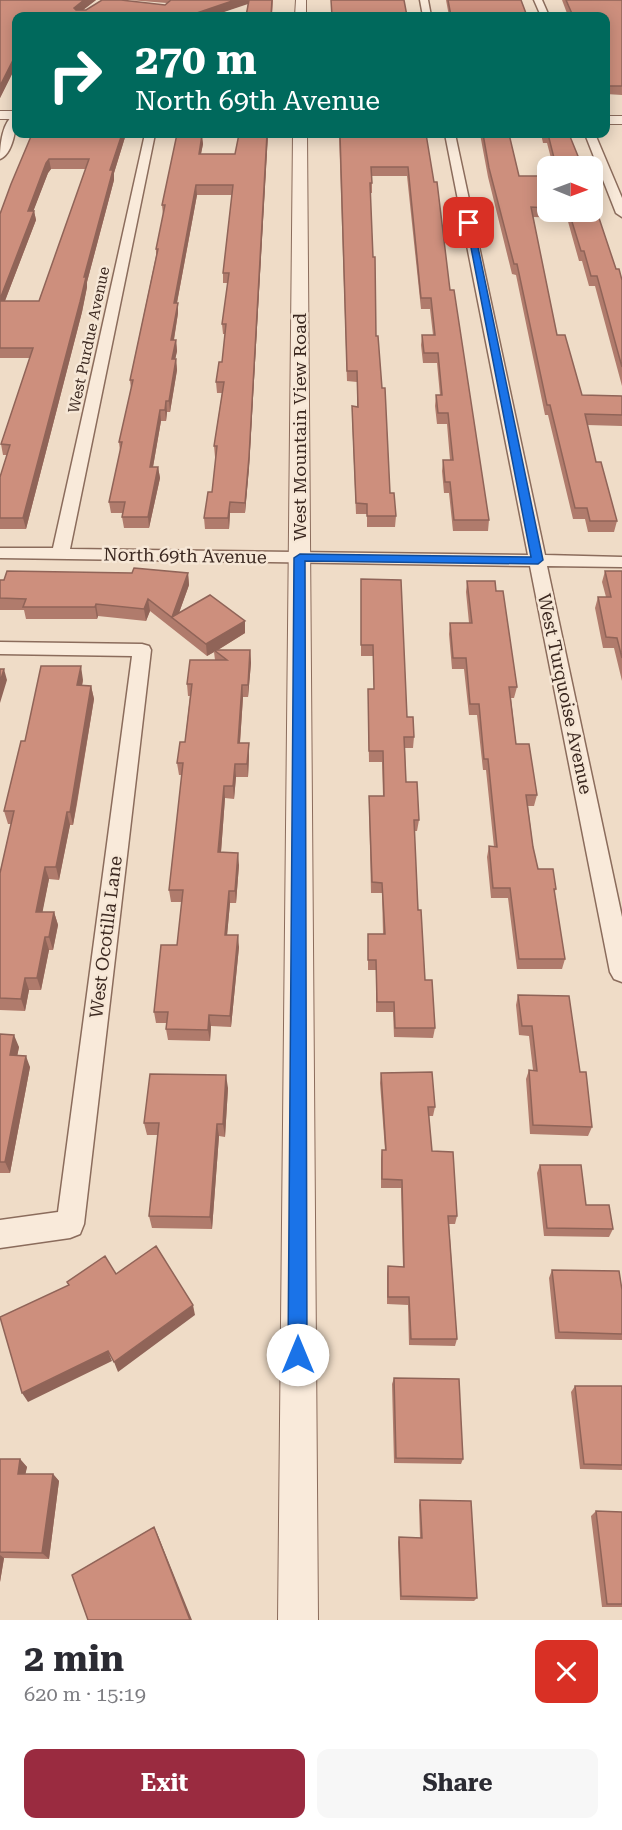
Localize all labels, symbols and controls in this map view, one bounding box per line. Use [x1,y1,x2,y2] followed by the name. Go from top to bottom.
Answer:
[135,35,257,84] text: 270 m
[36,36,114,114] icon: right
[135,85,380,117] text: North 69th Avenue
[537,156,603,222] north arrow
[537,156,603,222] map controls
[443,197,494,248] pin
[452,206,485,239] icon: arrive
[65,265,113,415] street label: West Purdue Avenue
[289,313,310,541] street label: West Mountain View Road
[103,544,267,567] street label: North 69th Avenue
[534,592,597,796] street label: West Turquoise Avenue
[85,855,126,1019] street label: West Ocotilla Lane
[266,1323,330,1387] position arrow
[24,1638,124,1680] text: 2 min
[535,1640,598,1703] button: close
[24,1682,146,1706] text: 620 m · 15:19
[24,1749,305,1818] button: Exit
[317,1749,598,1818] button: Share

